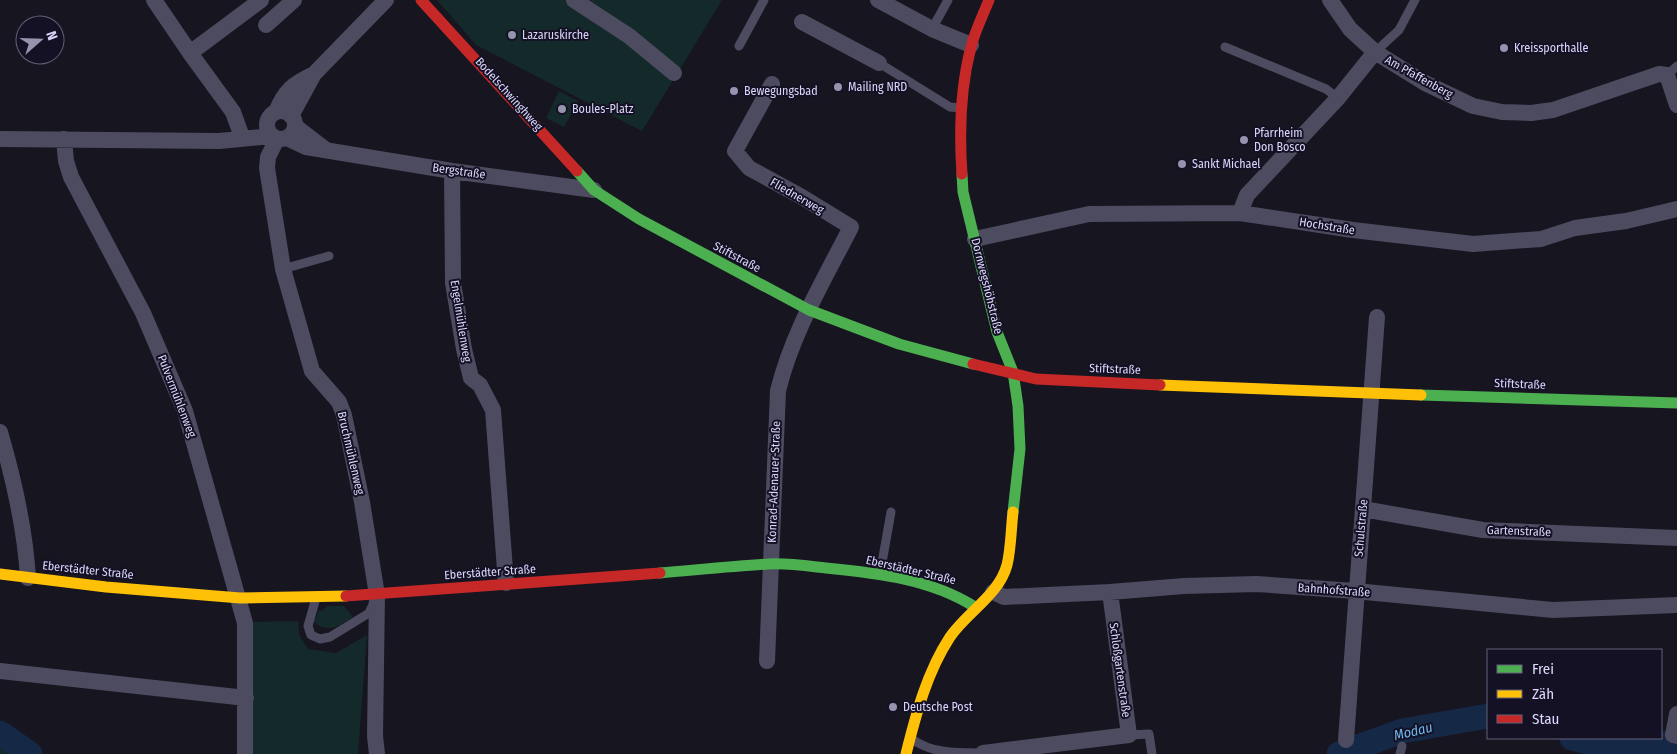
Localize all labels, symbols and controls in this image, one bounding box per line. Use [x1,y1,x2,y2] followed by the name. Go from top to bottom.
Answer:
[15,15,65,65] north arrow
[522,28,589,42] place label: Lazaruskirche
[42,29,61,43] text: N
[506,29,518,41] marker: Lazaruskirche
[1514,41,1588,55] place label: Kreissporthalle
[1498,42,1510,54] marker: Kreissporthalle
[1383,53,1456,102] street label: Am Pfaffenberg
[472,55,546,134] street label: Bodelschwinghweg
[848,80,907,94] place label: Mailing NRD
[832,81,844,93] marker: Mailing NRD
[744,84,818,98] place label: Bewegungsbad
[728,85,740,97] marker: Bewegungsbad
[572,102,634,116] place label: Boules-Platz
[556,103,568,115] marker: Boules-Platz
[1254,126,1306,154] place label: Pfarrheim Don Bosco
[1238,134,1250,146] marker: Pfarrheim Don Bosco
[1192,157,1261,171] place label: Sankt Michael
[1176,158,1188,170] marker: Sankt Michael
[432,160,486,182] street label: Bergstraße
[768,175,827,217] street label: Fliednerweg
[1298,215,1356,237] street label: Hochstraße
[968,237,1006,335] street label: Dornwegshöhstraße
[711,239,763,275] street label: Stiftstraße
[448,279,474,363] street label: Engelmühlenweg
[155,353,199,440] street label: Pulvermühlenweg
[1089,361,1141,377] street label: Stiftstraße
[1494,376,1546,392] street label: Stiftstraße
[335,410,367,496] street label: Bruchmühlenweg
[765,421,783,543] street label: Konrad-Adenauer-Straße
[1352,498,1371,557] street label: Schulstraße
[1487,523,1551,539] street label: Gartenstraße
[865,553,957,587] street label: Eberstädter Straße
[42,558,134,582] street label: Eberstädter Straße
[444,562,536,582] street label: Eberstädter Straße
[1297,580,1371,600] street label: Bahnhofstraße
[1106,622,1134,718] street label: Schloßgartenstraße
[1487,649,1662,739] legend
[1532,660,1554,678] text: Frei
[1532,685,1554,703] text: Zäh
[903,700,973,714] place label: Deutsche Post
[887,701,899,713] marker: Deutsche Post
[1532,710,1559,728] text: Stau
[1392,719,1434,744] water label: Modau

